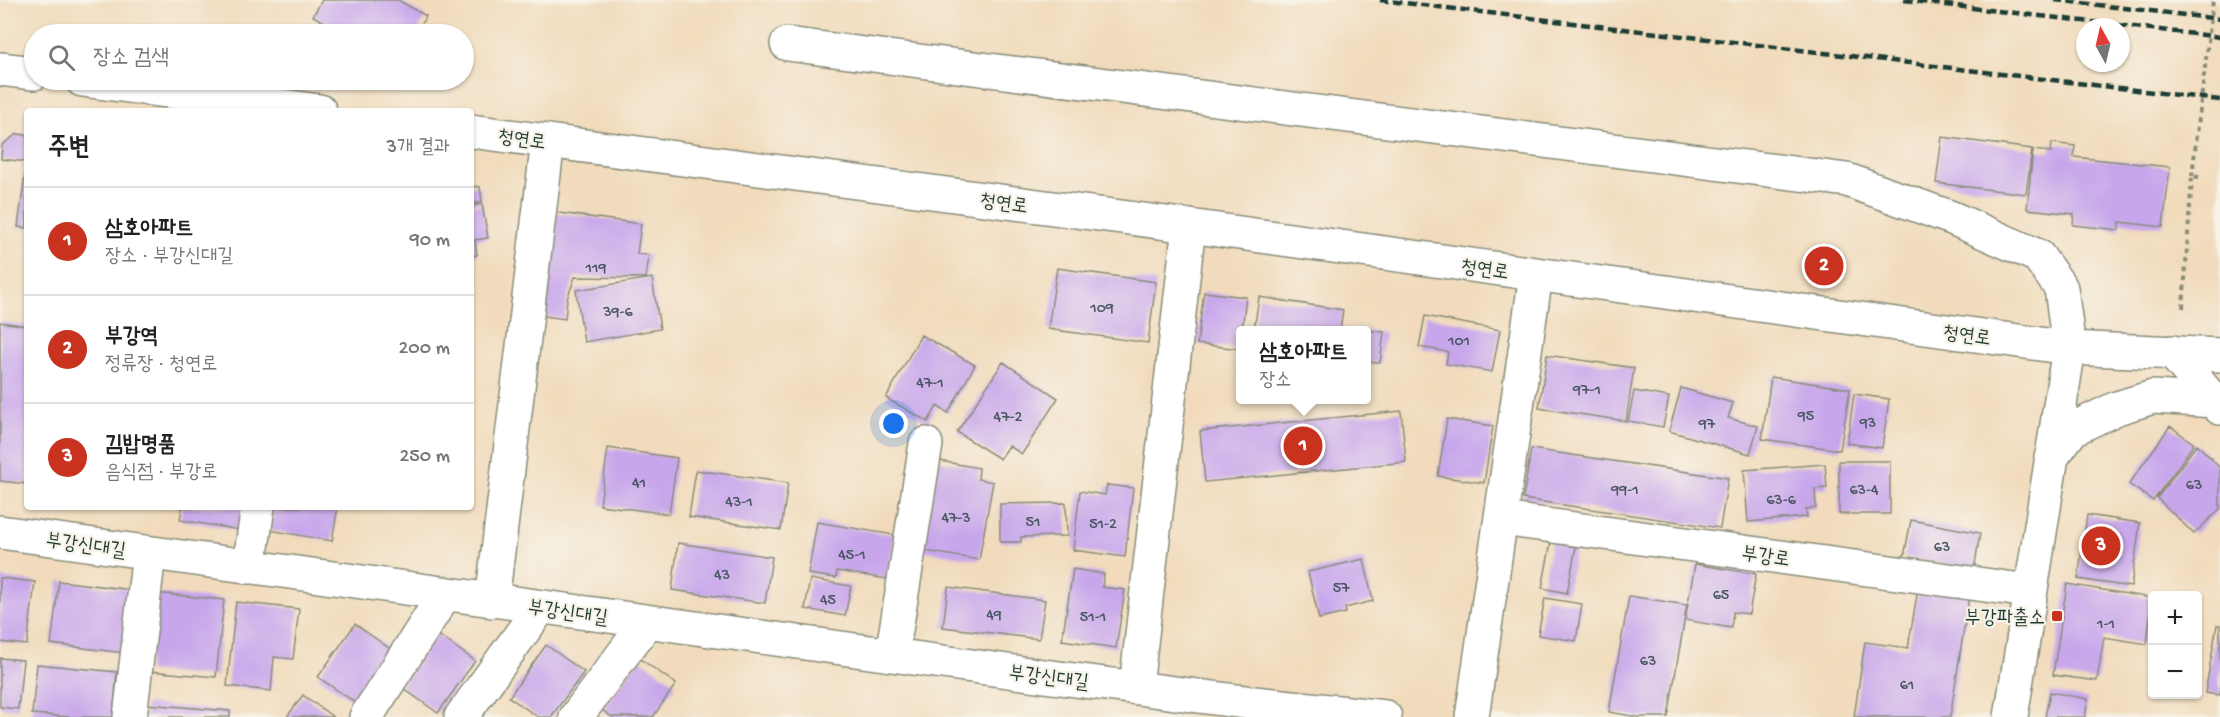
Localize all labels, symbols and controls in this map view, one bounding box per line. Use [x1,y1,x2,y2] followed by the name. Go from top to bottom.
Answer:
[2076,18,2130,72] north arrow
[24,24,474,90] search box
[45,41,78,74] icon: search
[93,46,169,72] text: 장소 검색
[496,127,547,156] street label: 청연로
[48,134,90,165] text: 주변
[387,137,450,160] text: 3개 결과
[978,191,1029,220] street label: 청연로
[105,217,194,243] text: 삼호아파트
[63,230,72,253] text: 1
[410,230,450,253] text: 90 m
[1804,244,1844,288] pin: 2
[105,246,233,269] text: 장소 · 부강신대길
[1459,257,1510,286] street label: 청연로
[585,260,606,279] house number: 119
[1089,300,1114,319] house number: 109
[602,304,634,323] house number: 39-6
[1941,323,1992,352] street label: 청연로
[105,325,158,351] text: 부강역
[1236,326,1371,404] popup
[1447,333,1470,352] house number: 101
[63,338,72,361] text: 2
[399,338,450,361] text: 200 m
[1259,341,1348,367] text: 삼호아파트
[105,354,217,377] text: 정류장 · 청연로
[1259,370,1291,393] text: 장소
[916,375,944,394] house number: 47-1
[1572,382,1601,401] house number: 97-1
[1797,408,1814,427] house number: 95
[879,409,908,438] your location
[994,409,1023,428] house number: 47-2
[1859,415,1876,434] house number: 93
[1698,416,1716,435] house number: 97
[1284,424,1322,468] pin: 1
[105,433,176,459] text: 김밥명품
[62,446,73,469] text: 3
[399,446,450,469] text: 250 m
[105,462,217,485] text: 음식점 · 부강로
[632,475,646,494] house number: 41
[2186,477,2202,496] house number: 63
[1610,482,1639,501] house number: 99-1
[1849,482,1879,501] house number: 63-4
[1766,492,1797,511] house number: 63-6
[725,494,753,513] house number: 43-1
[941,510,971,529] house number: 47-3
[1026,514,1040,533] house number: 51
[1089,516,1117,535] house number: 51-2
[2082,524,2120,568] pin: 3
[44,530,127,564] street label: 부강신대길
[1934,539,1950,558] house number: 63
[1740,544,1791,573] street label: 부강로
[838,547,866,566] house number: 45-1
[714,567,730,586] house number: 43
[1333,580,1350,599] house number: 57
[1713,587,1729,606] house number: 65
[2148,591,2202,699] map controls
[2148,591,2202,645] button: +
[820,592,836,611] house number: 45
[526,597,609,631] street label: 부강신대길
[986,607,1002,626] house number: 49
[1965,607,2045,631] place label: 부강파출소
[1080,609,1106,628] house number: 51-1
[2050,609,2064,623] marker: 부강파출소
[2096,616,2115,635] house number: 1-1
[2148,645,2202,699] button: −
[1640,653,1656,672] house number: 63
[1007,663,1090,696] street label: 부강신대길
[1900,677,1914,696] house number: 61

